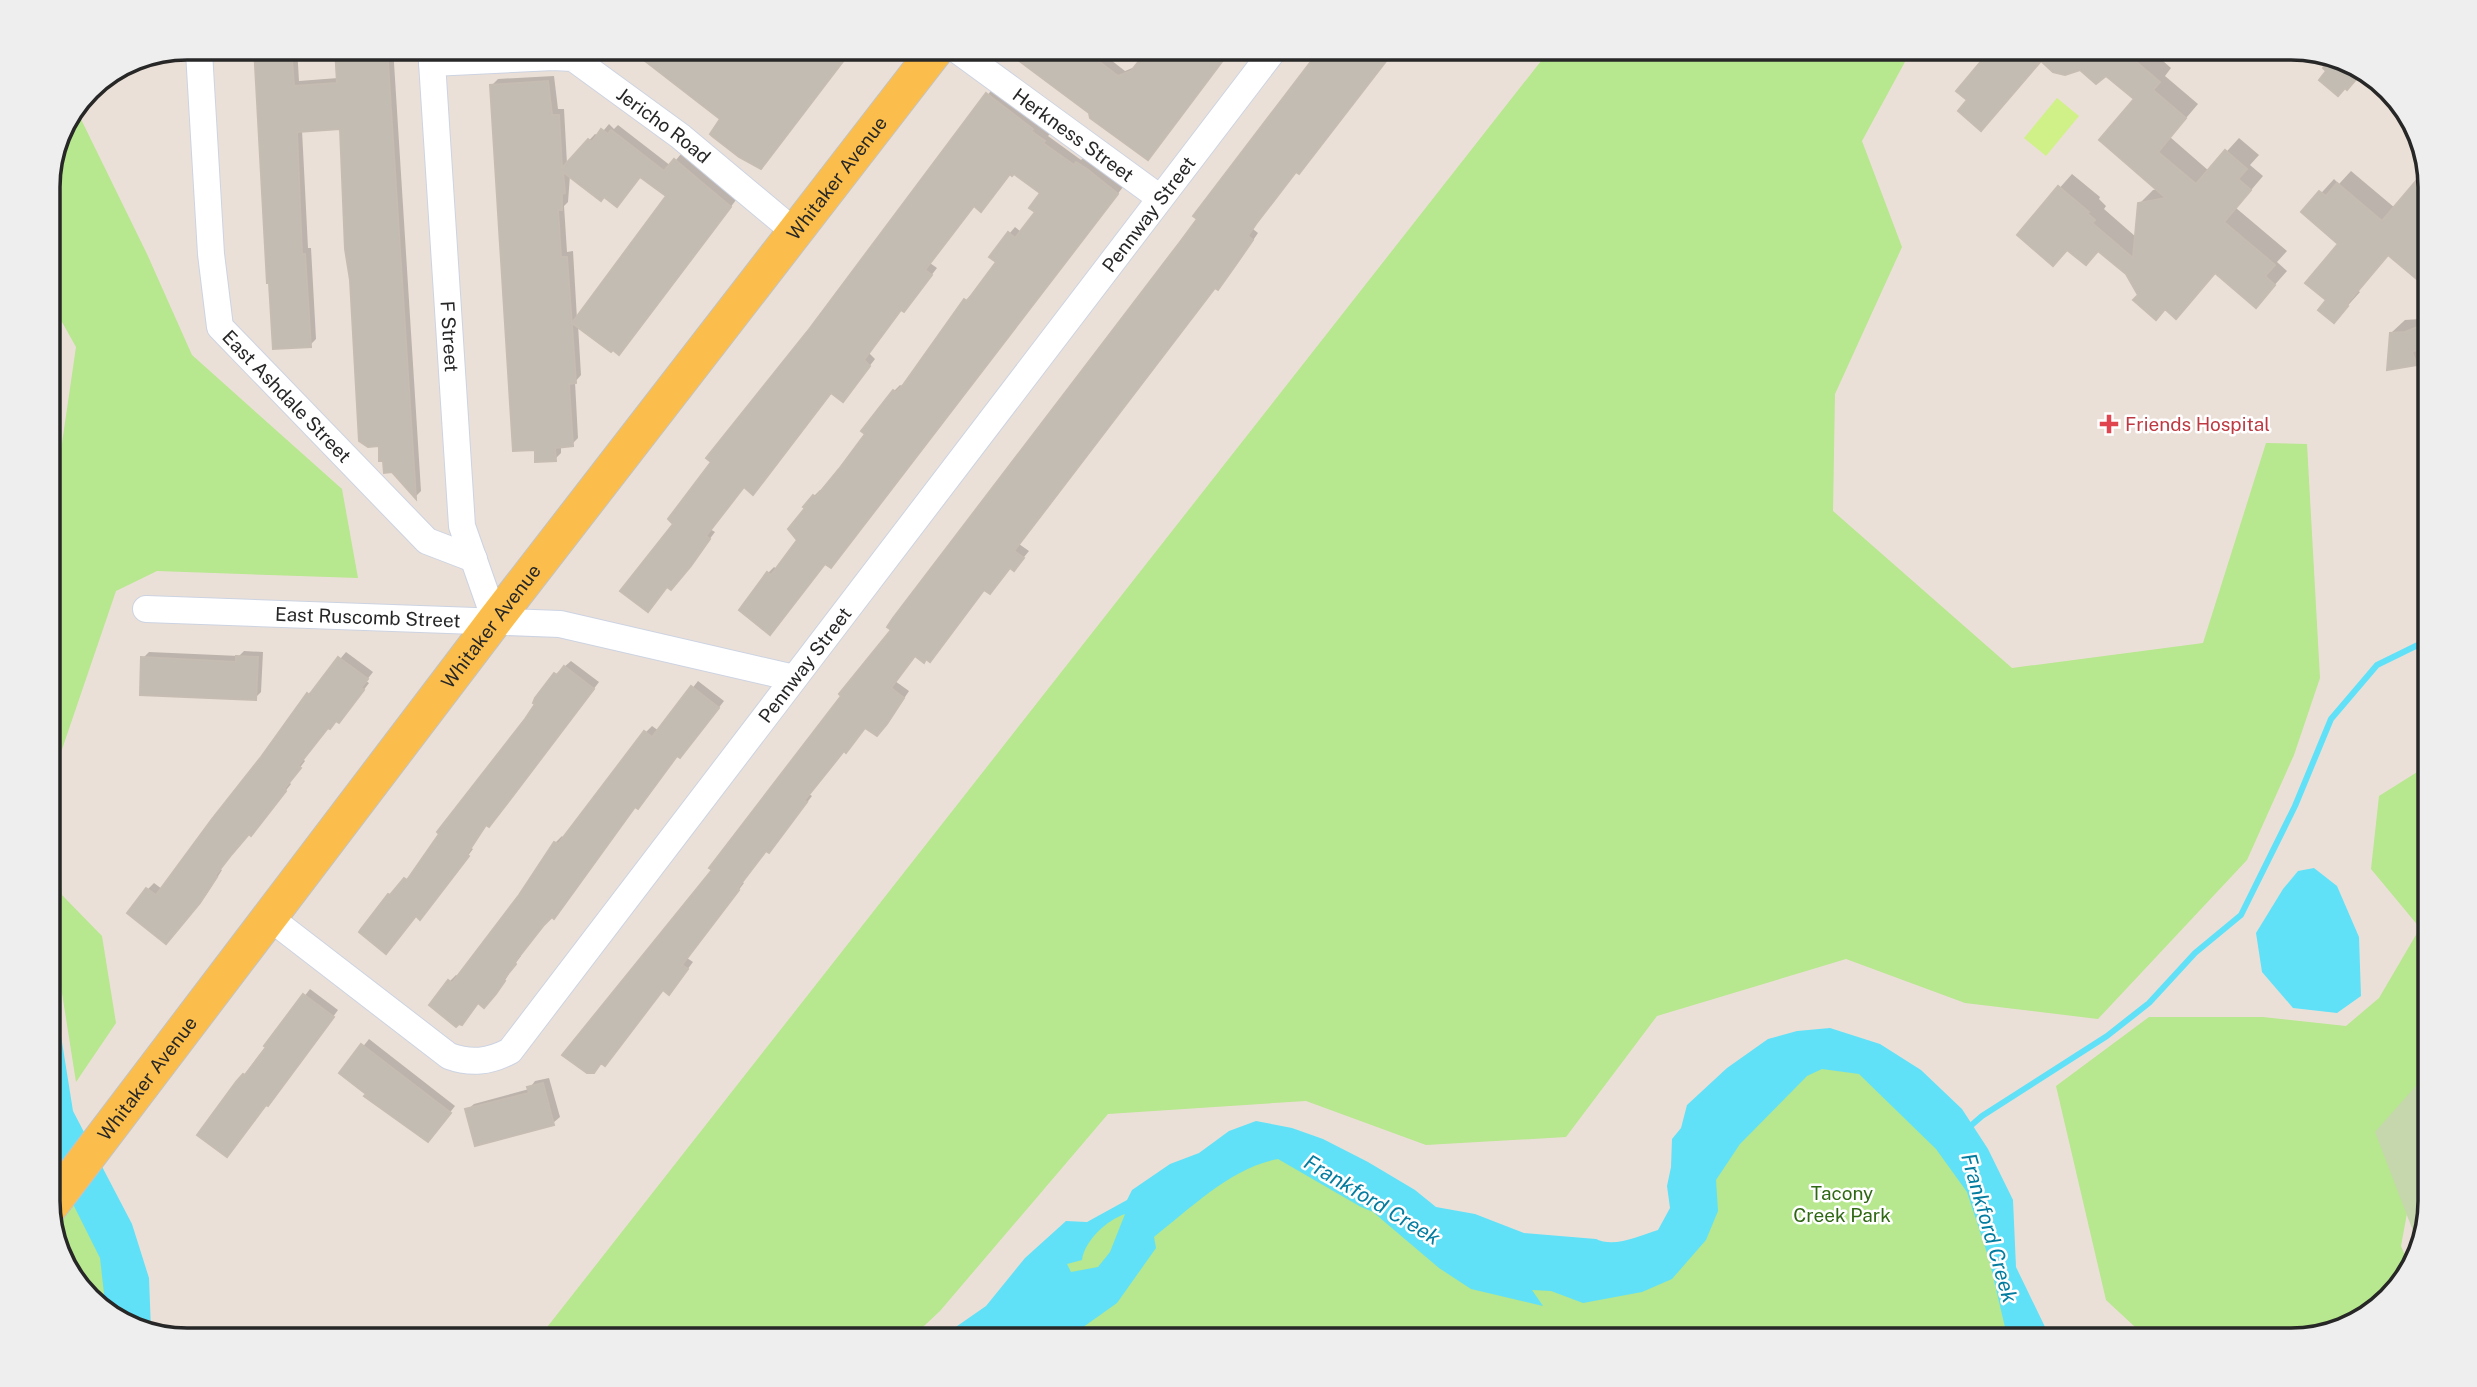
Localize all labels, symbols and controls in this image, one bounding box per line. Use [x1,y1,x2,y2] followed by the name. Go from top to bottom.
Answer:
[613,83,715,168] street label: Jericho Road
[1009,83,1138,186] street label: Herkness Street
[782,112,891,244] street label: Whitaker Avenue
[1098,152,1200,276] street label: Pennway Street
[436,300,463,373] street label: F Street
[218,326,356,467] street label: East Ashdale Street
[2125,413,2270,435] place label: Friends Hospital
[2099,414,2119,434] marker: Friends Hospital
[436,560,545,692] street label: Whitaker Avenue
[275,603,461,631] street label: East Ruscomb Street
[754,603,856,727] street label: Pennway Street
[93,1012,201,1145] street label: Whitaker Avenue
[1300,1149,1445,1250] water label: Frankford Creek
[1956,1150,2023,1306] water label: Frankford Creek
[1793,1182,1891,1226] park label: Tacony Creek Park

